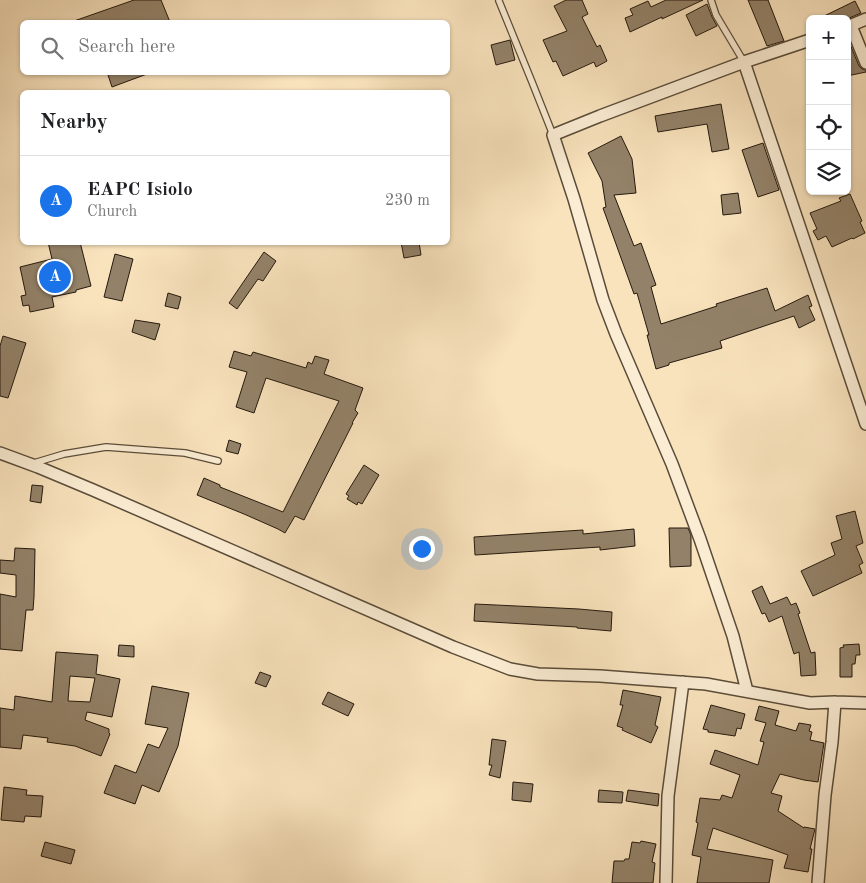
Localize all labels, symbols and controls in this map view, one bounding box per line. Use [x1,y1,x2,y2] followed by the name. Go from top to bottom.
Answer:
[806,15,851,195] map controls
[806,15,851,60] button: +
[20,20,450,75] search box
[38,34,66,62] icon: search
[78,38,175,57] text: Search here
[806,60,851,105] button: −
[806,105,851,150] button: locate
[40,112,108,133] text: Nearby
[806,150,851,195] button: layers
[87,181,193,200] text: EAPC Isiolo
[50,193,62,209] text: A
[385,193,430,209] text: 230 m
[87,204,137,220] text: Church
[39,258,71,296] pin: A
[409,536,435,562] your location

